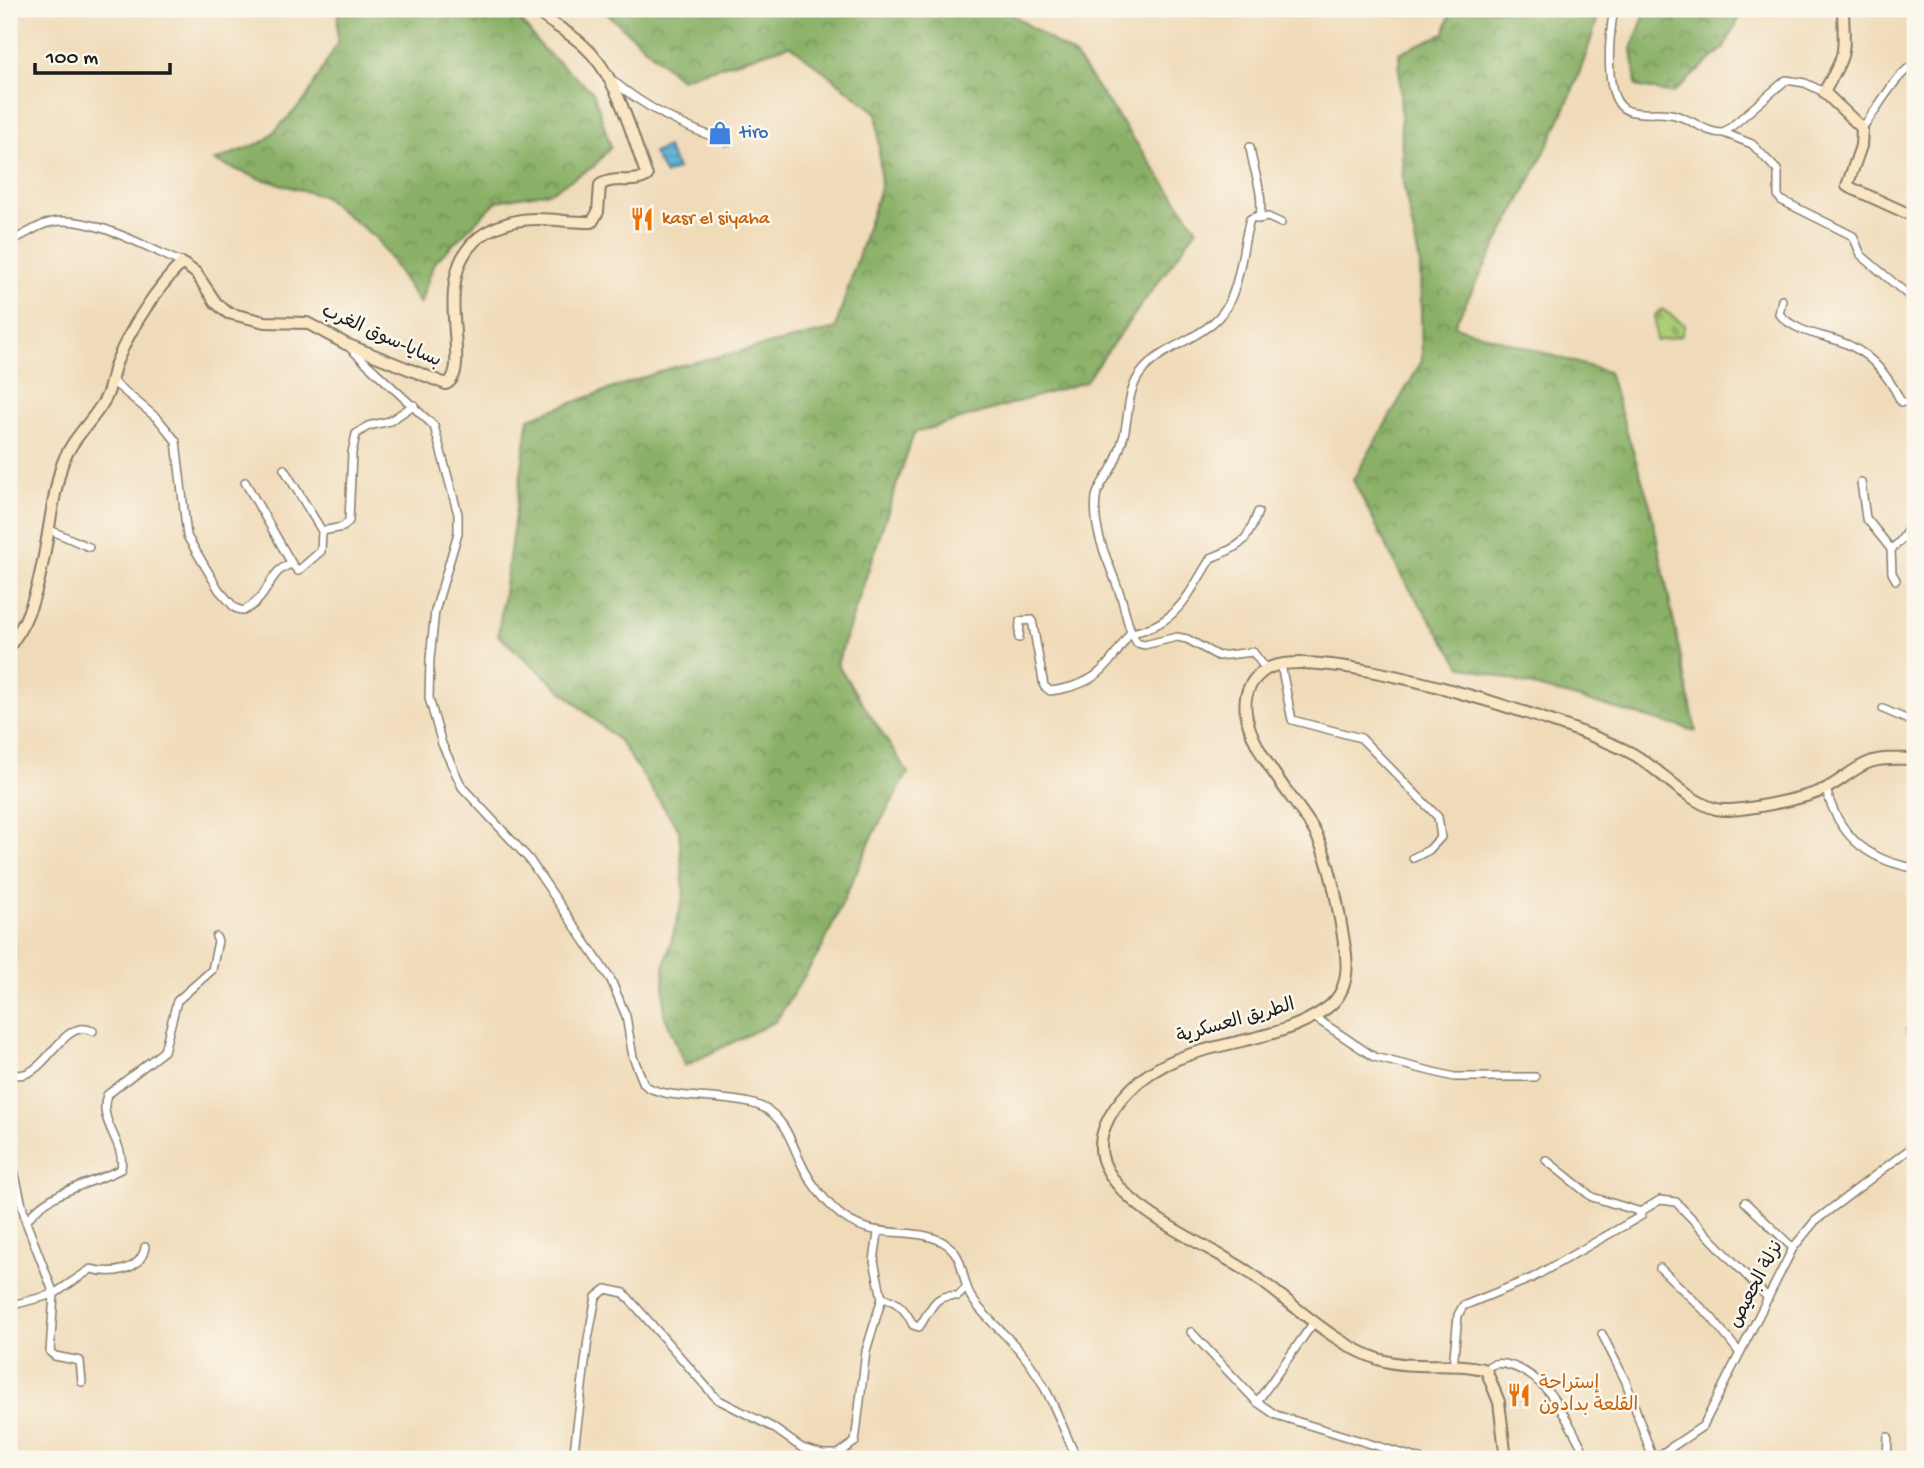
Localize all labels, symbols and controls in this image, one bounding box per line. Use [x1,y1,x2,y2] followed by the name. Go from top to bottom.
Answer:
[35,32,170,76] scale bar
[45,47,98,72] text: 100 m
[706,119,734,147] shop icon: tiro
[738,122,769,145] place label: tiro
[628,205,656,233] restaurant icon: kasr el siyaha
[662,208,771,231] place label: kasr el siyaha
[318,300,444,374] street label: بسايا-سوق الغرب
[1174,994,1298,1050] street label: الطريق العسكرية
[1724,1237,1790,1333] street label: نزلة الجعيص
[1539,1373,1638,1418] place label: إستراحة القلعة بدادون
[1505,1381,1533,1409] restaurant icon: إستراحة القلعة بدادون

